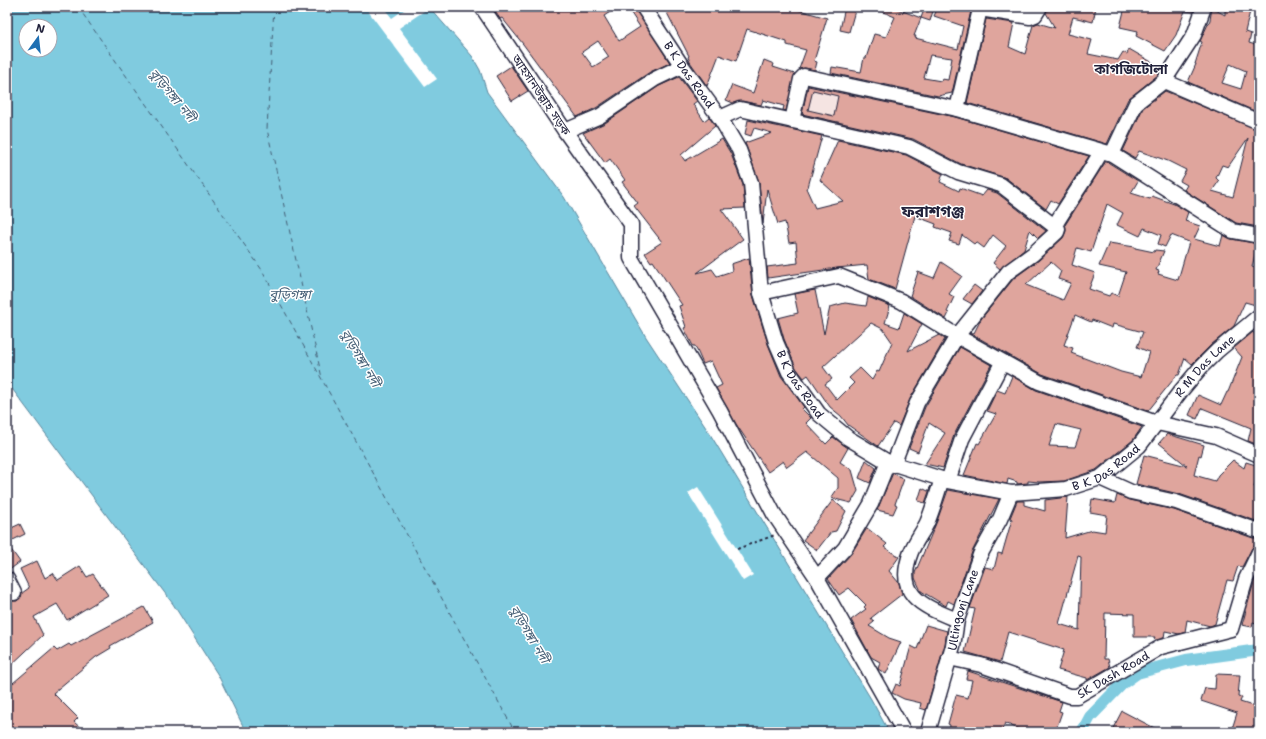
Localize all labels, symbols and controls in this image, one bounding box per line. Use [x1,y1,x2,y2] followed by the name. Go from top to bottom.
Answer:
[18,18,58,58] north arrow
[34,20,47,37] text: N
[660,38,718,112] street label: B K Das Road
[507,51,574,139] street label: আহসানউল্লাহ সড়ক
[1093,60,1169,78] district label: কাগজিটোলা
[145,65,201,127] water label: বুড়িগঙ্গা নদী
[900,201,965,222] district label: ফরাশগঞ্জ
[269,286,313,303] water label: বুড়িগঙ্গা
[337,326,386,392] water label: বুড়িগঙ্গা নদী
[1171,331,1239,400] street label: R M Das Lane
[772,348,828,422] street label: B K Das Road
[1070,440,1144,495] street label: B K Das Road
[944,567,982,653] street label: Ultingonj Lane
[506,602,555,668] water label: বুড়িগঙ্গা নদী
[1074,647,1153,702] street label: SK Dash Road

